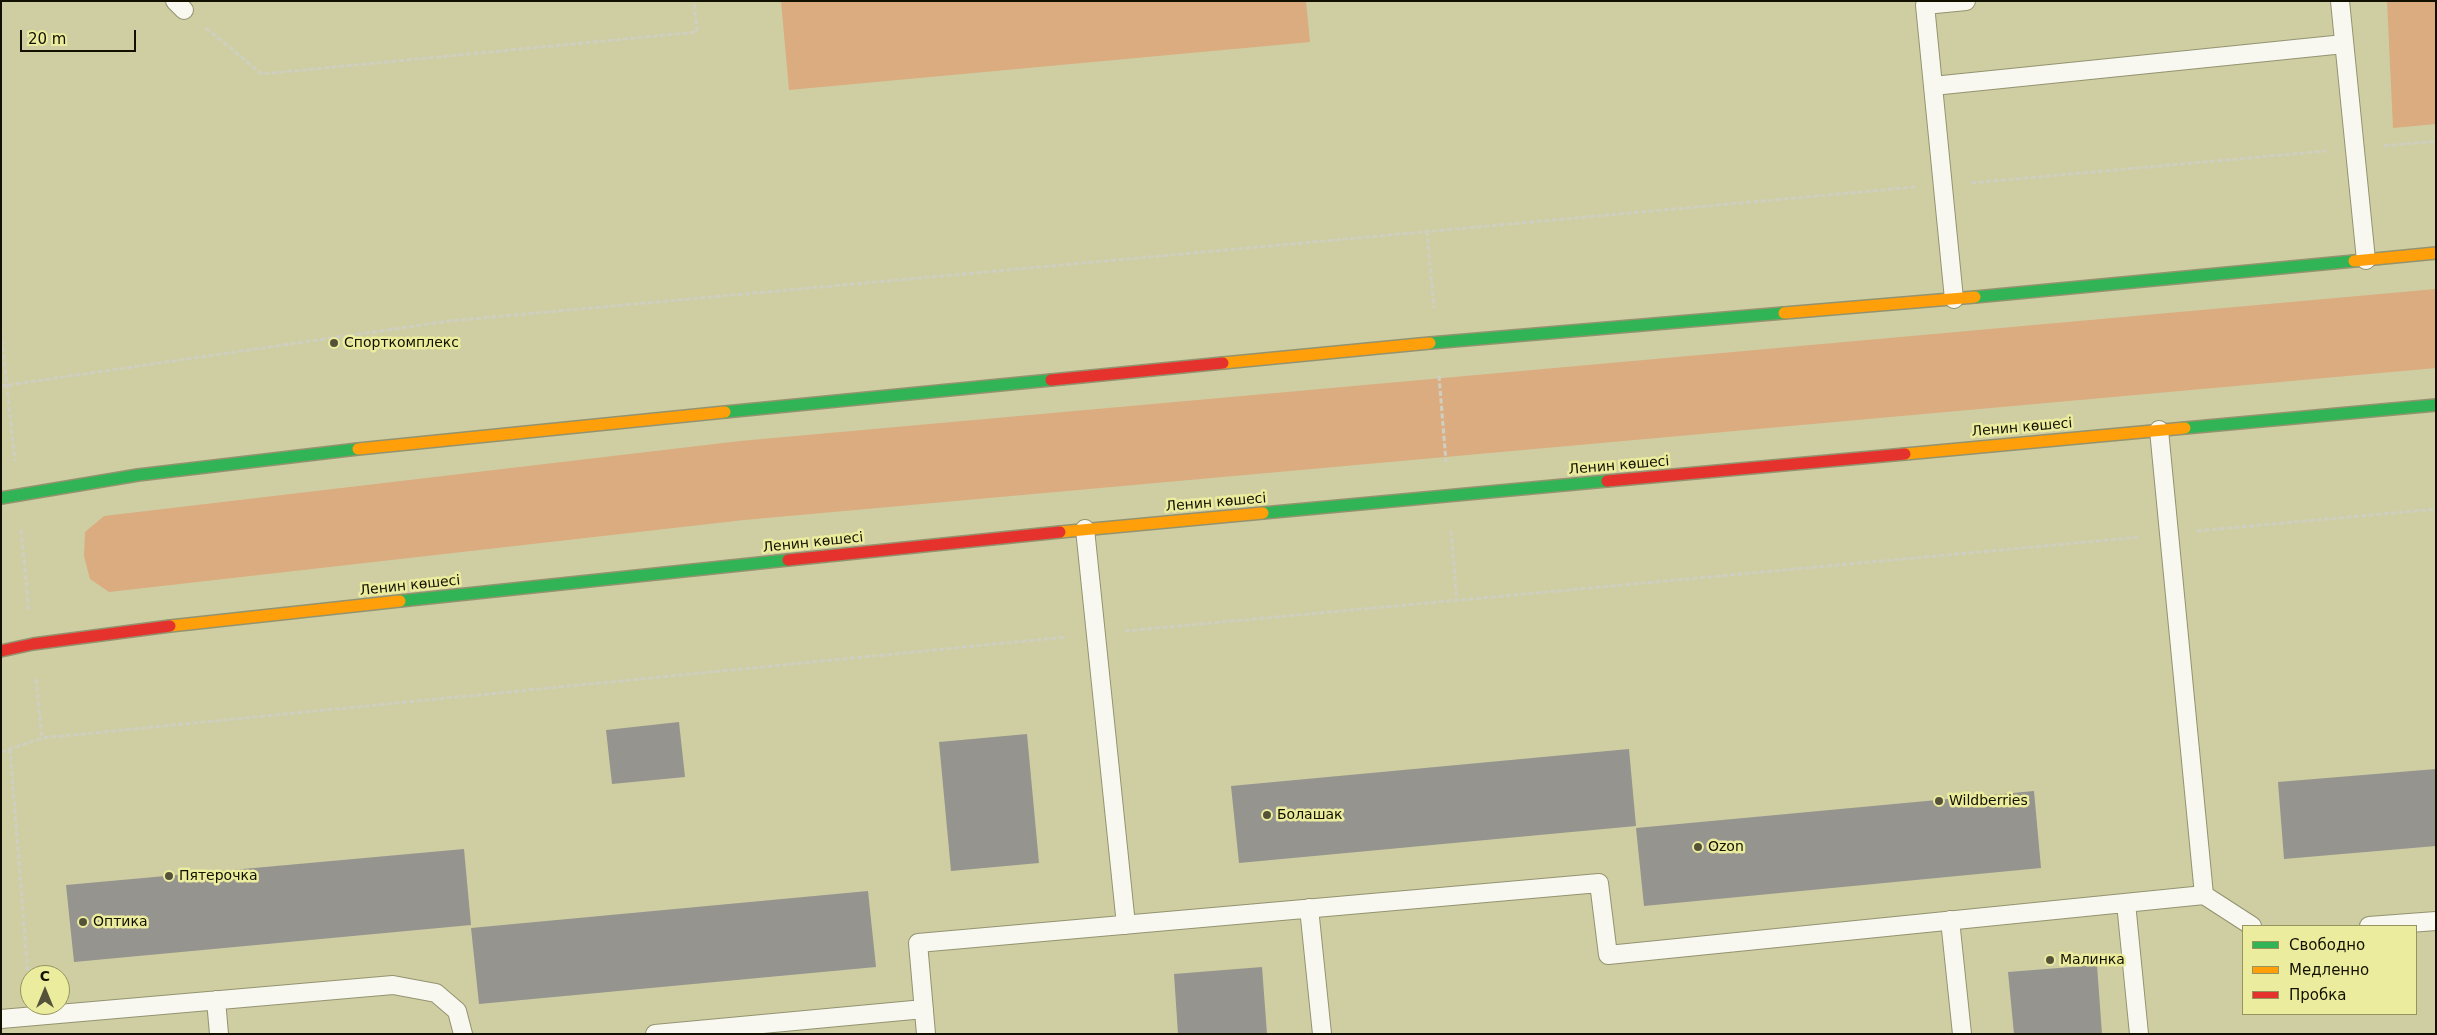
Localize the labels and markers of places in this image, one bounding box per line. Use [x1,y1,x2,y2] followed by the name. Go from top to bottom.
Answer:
[344,335,459,351] place label: Спорткомплекс
[328,337,340,349] marker: Спорткомплекс
[1949,793,2028,809] place label: Wildberries
[1933,795,1945,807] marker: Wildberries
[1277,807,1343,823] place label: Болашак
[1261,809,1273,821] marker: Болашак
[1708,839,1744,855] place label: Ozon
[1692,841,1704,853] marker: Ozon
[179,868,257,884] place label: Пятерочка
[163,870,175,882] marker: Пятерочка
[93,914,147,930] place label: Оптика
[77,916,89,928] marker: Оптика
[2060,952,2125,968] place label: Малинка
[2044,954,2056,966] marker: Малинка

